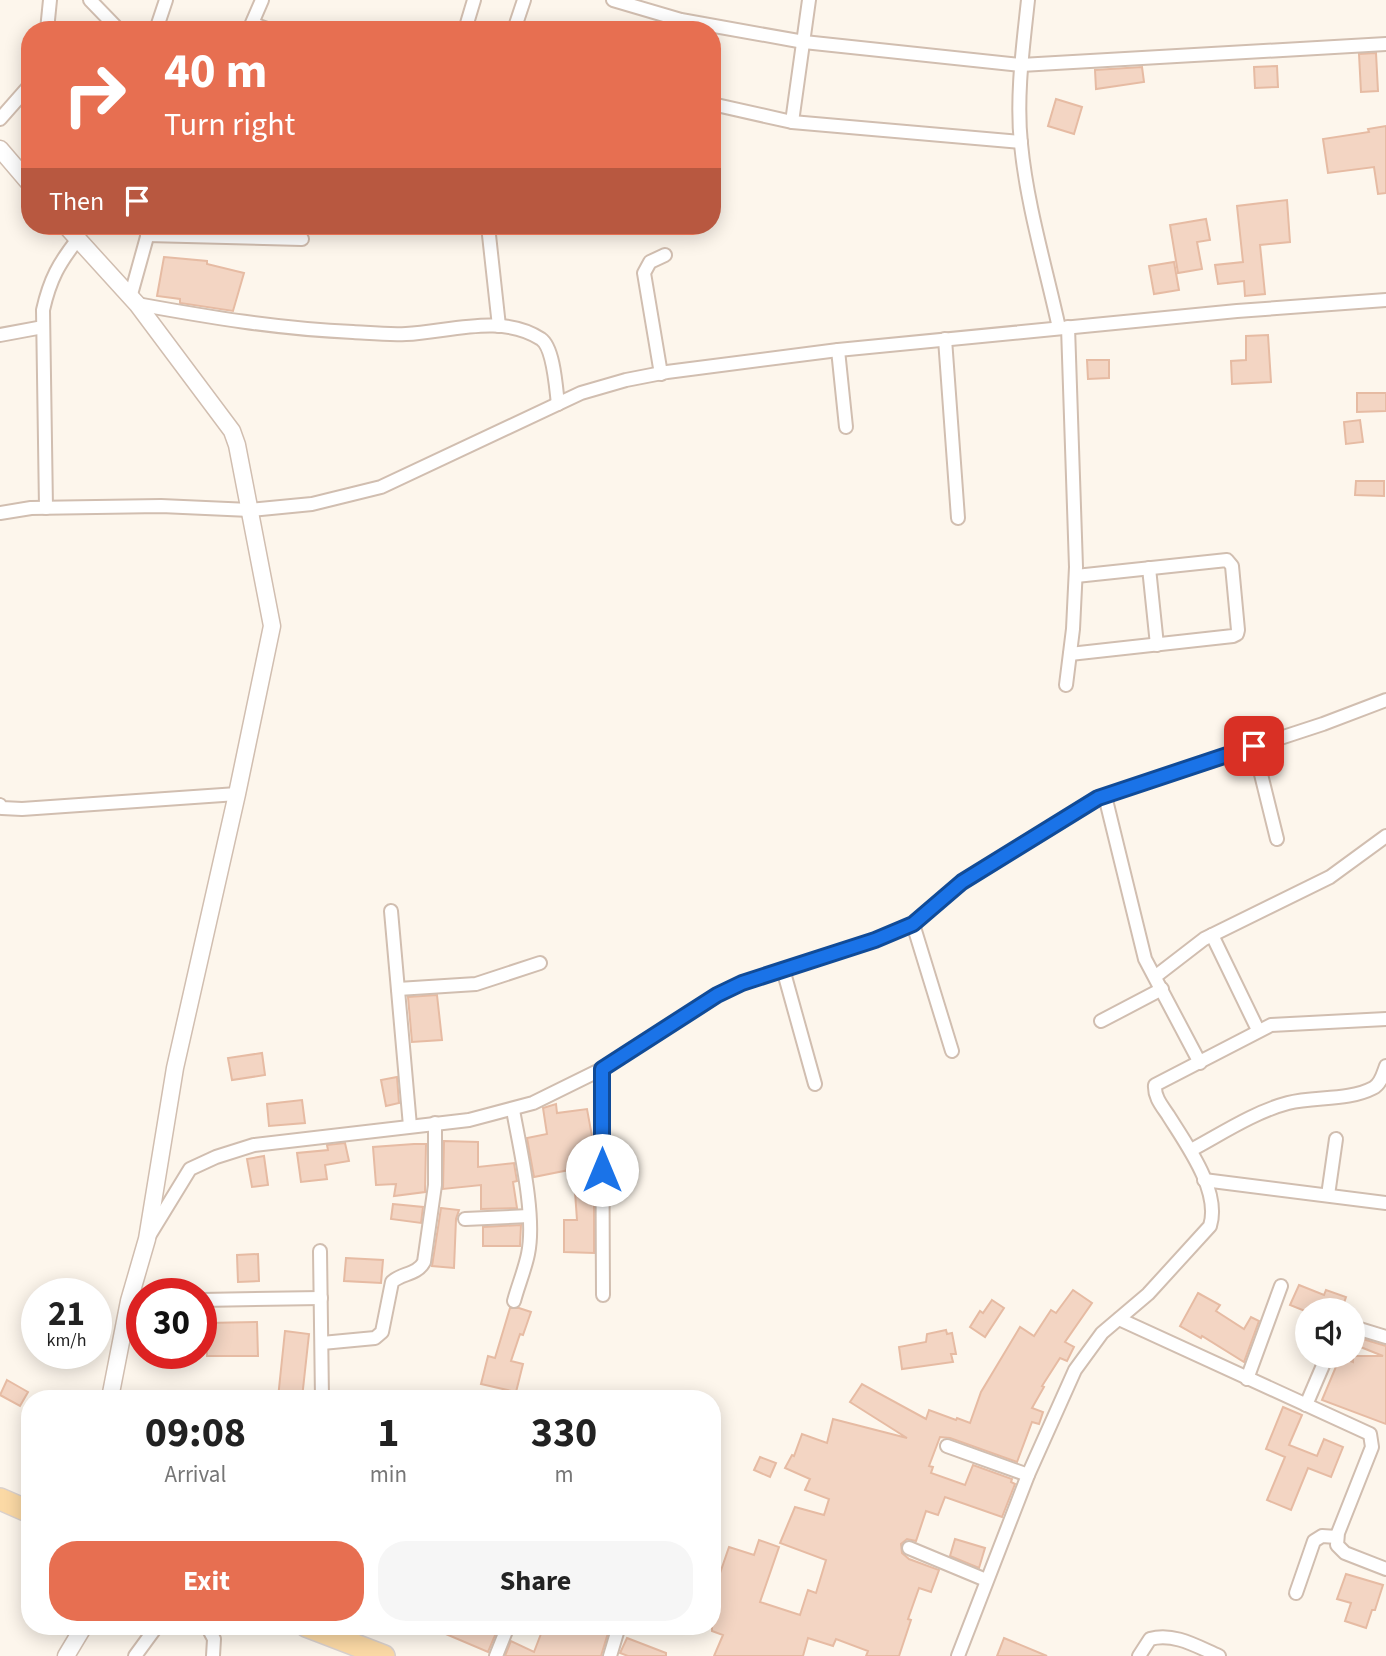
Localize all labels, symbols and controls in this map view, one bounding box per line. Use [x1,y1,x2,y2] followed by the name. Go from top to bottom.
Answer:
[164,37,268,107] text: 40 m
[49,49,140,140] icon: right
[164,102,295,148] text: Turn right
[118,182,156,220] icon: arrive
[49,183,104,220] text: Then
[1224,716,1284,776] pin
[1235,727,1273,765] icon: arrive
[565,1133,639,1207] position arrow
[126,1278,217,1369] speed limit sign: 30
[48,1289,85,1339] text: 21
[1295,1298,1365,1368] map controls
[1295,1298,1365,1368] button: sound
[47,1328,86,1353] text: km/h
[145,1403,246,1463] text: 09:08
[377,1403,399,1463] text: 1
[531,1403,597,1463] text: 330
[164,1458,226,1491] text: Arrival
[370,1458,407,1491] text: min
[554,1458,574,1491] text: m
[49,1541,364,1621] button: Exit
[378,1541,693,1621] button: Share

